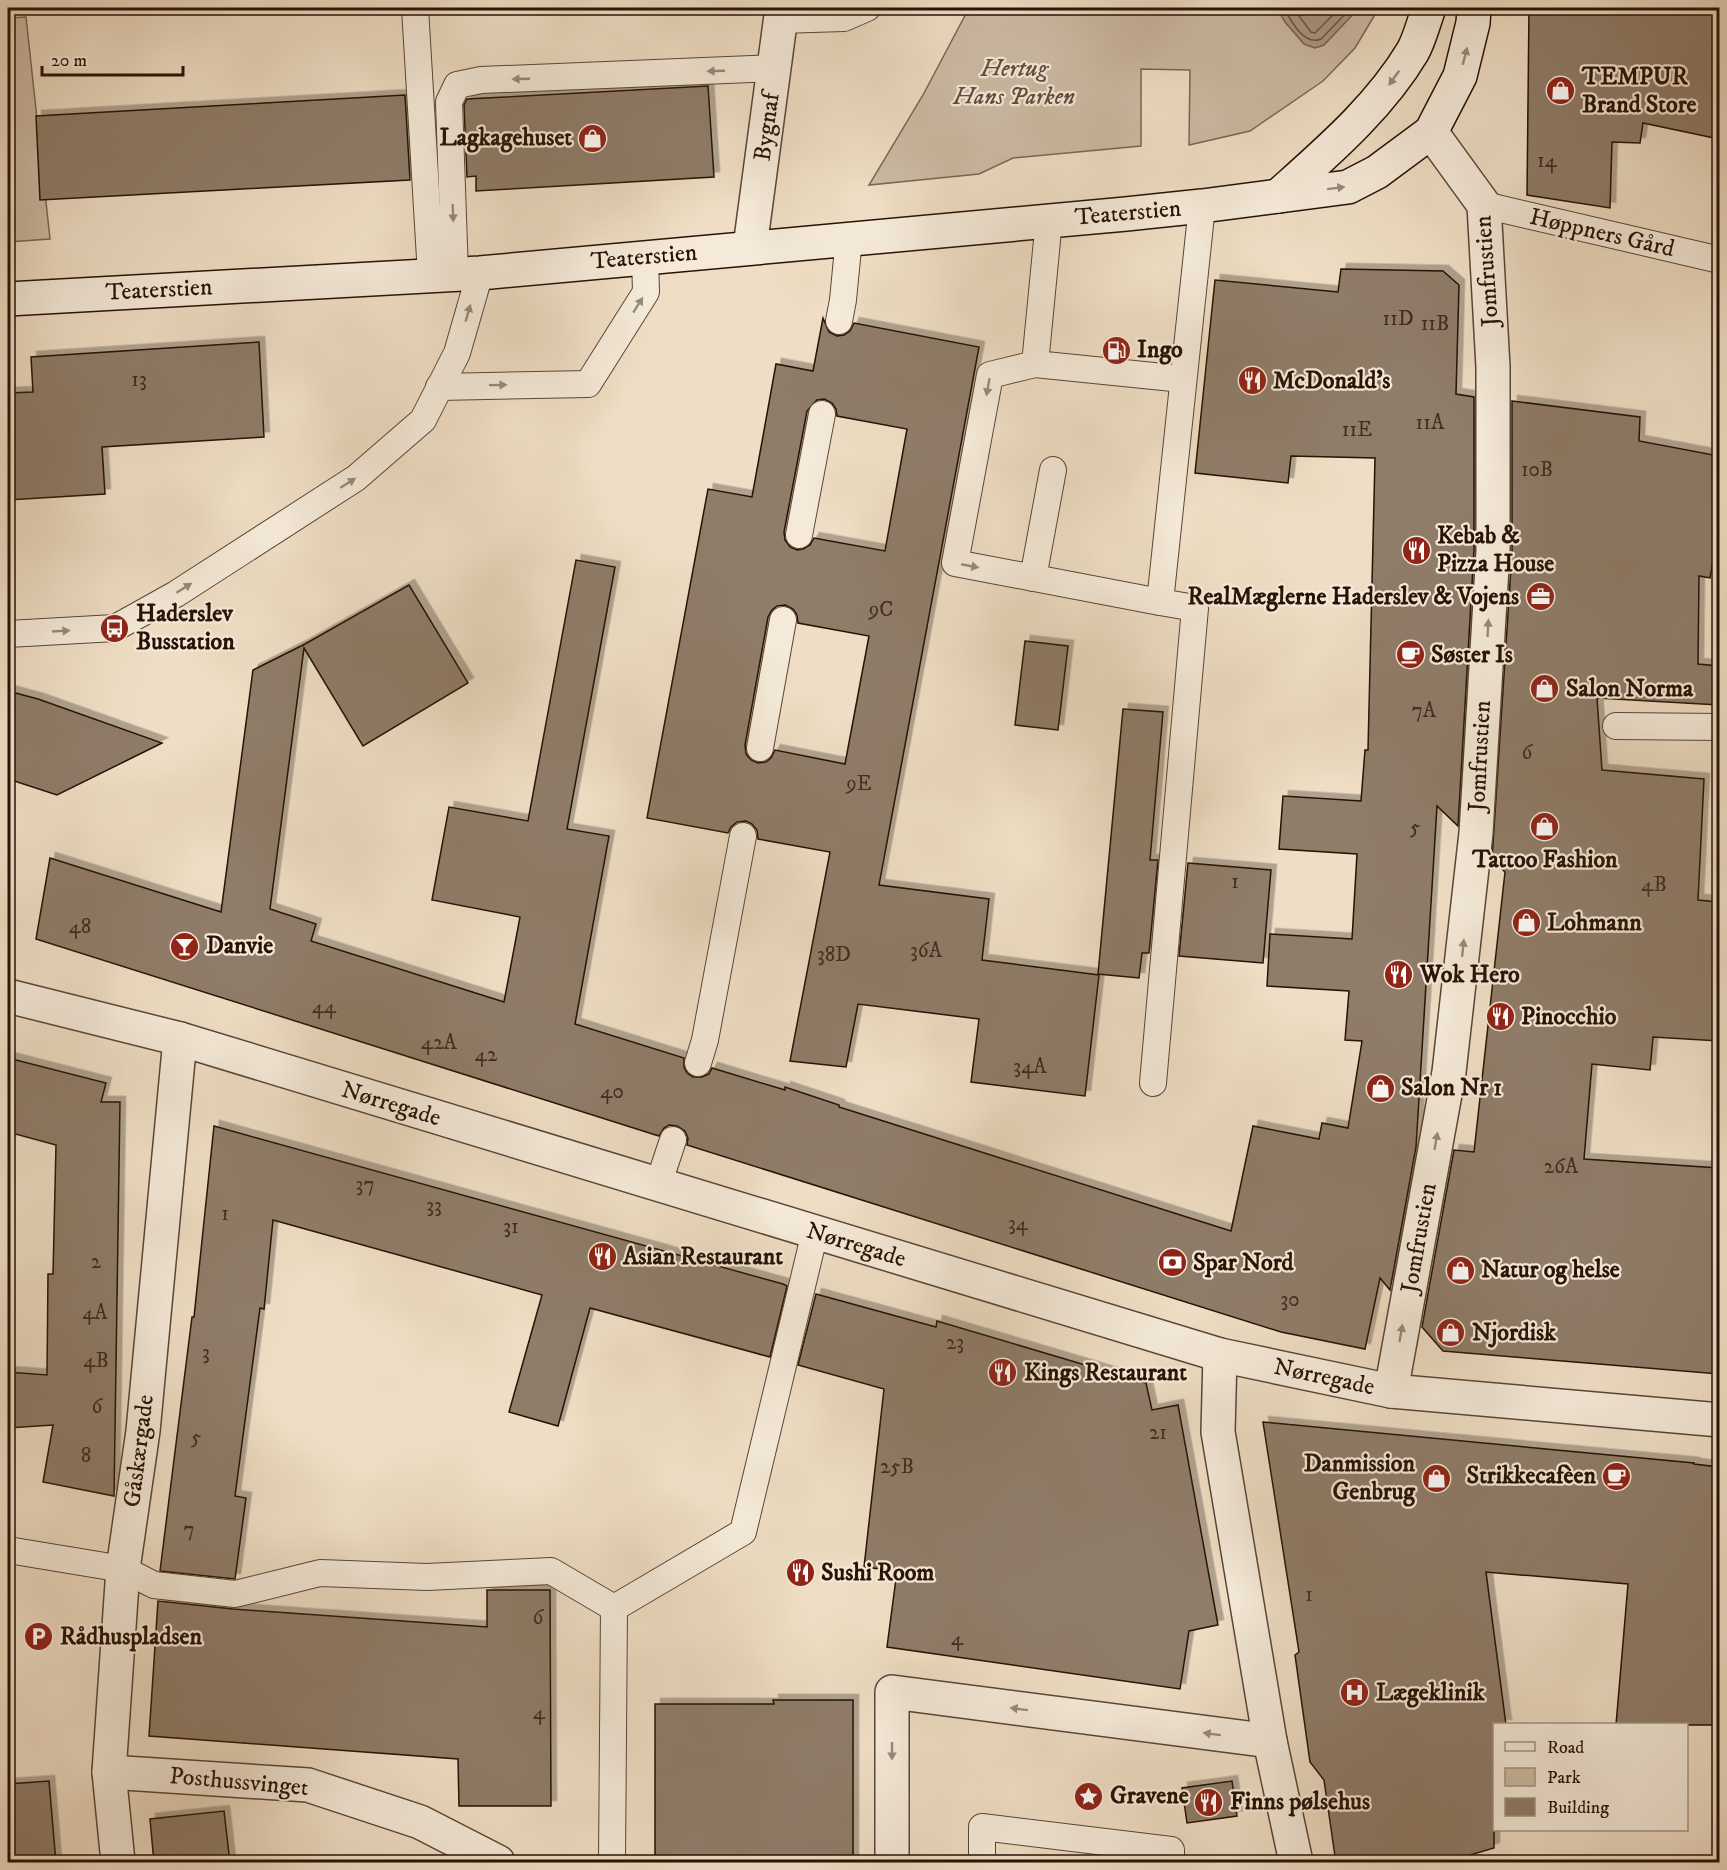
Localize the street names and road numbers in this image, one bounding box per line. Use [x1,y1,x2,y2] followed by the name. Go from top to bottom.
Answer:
[747,88,787,163] street label: Bygnaf
[1073,193,1183,233] street label: Teaterstien
[1527,202,1677,264] street label: Høppners Gård
[1468,214,1506,330] street label: Jomfrustien
[589,237,699,277] street label: Teaterstien
[105,272,214,308] street label: Teaterstien
[1462,699,1498,814] street label: Jomfrustien
[338,1075,444,1133] street label: Nørregade
[1394,1180,1444,1297] street label: Jomfrustien
[803,1216,909,1274] street label: Nørregade
[1271,1352,1377,1402] street label: Nørregade
[117,1393,161,1509] street label: Gåskærgade
[168,1761,310,1803] street label: Posthussvinget

